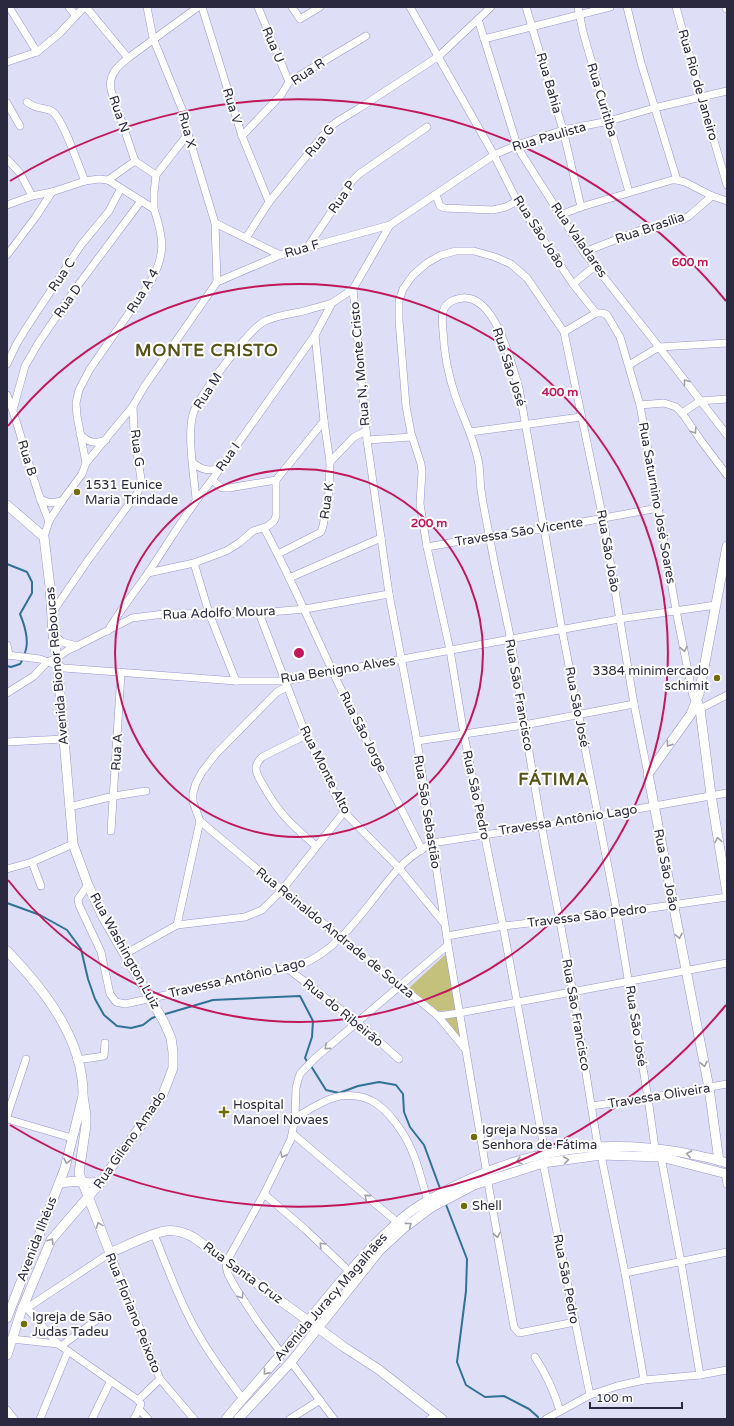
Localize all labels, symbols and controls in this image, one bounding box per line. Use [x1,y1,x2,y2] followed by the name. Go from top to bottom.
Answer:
[258,25,288,65] street label: Rua U
[674,27,722,143] street label: Rua Rio de Janeiro
[533,51,565,115] street label: Rua Bahia
[288,55,328,89] street label: Rua R
[583,61,621,139] street label: Rua Curitiba
[219,86,245,126] street label: Rua V
[105,93,133,135] street label: Rua N
[175,110,200,150] street label: Rua X
[510,119,588,155] street label: Rua Paulista
[302,121,338,161] street label: Rua G
[325,177,359,217] street label: Rua P
[510,193,569,272] street label: Rua São João
[547,199,611,281] street label: Rua Valadares
[613,209,687,247] street label: Rua Brasília
[283,236,321,262] street label: Rua F
[45,255,79,295] street label: Rua C
[672,255,708,269] text: 600 m
[123,266,163,316] street label: Rua A 4
[51,281,85,321] street label: Rua D
[347,301,373,427] street label: Rua N, Monte Cristo
[489,326,529,408] street label: Rua São José
[135,340,279,361] district label: MONTE CRISTO
[190,370,226,412] street label: Rua M
[684,380,691,387] one-way arrow
[542,385,578,399] text: 400 m
[635,421,679,585] street label: Rua Saturnino José Soares
[689,427,697,434] one-way arrow
[127,428,147,468] street label: Rua G
[14,438,40,478] street label: Rua B
[212,439,244,475] street label: Rua I
[85,477,178,508] place label: 1531 Eunice Maria Trindade
[317,481,338,520] street label: Rua K
[72,487,82,497] marker: 1531 Eunice Maria Trindade
[593,508,623,594] street label: Rua São João
[454,514,584,550] street label: Travessa São Vicente
[411,516,447,530] text: 200 m
[42,586,72,746] street label: Avenida Bionor Reboucas
[162,603,276,623] street label: Rua Adolfo Moura
[501,638,537,752] street label: Rua São Francisco
[679,645,687,652] one-way arrow
[292,646,306,660] centre of rings
[279,653,397,687] street label: Rua Benígno Alves
[592,663,709,694] place label: 3384 minimercado schimit
[561,665,593,749] street label: Rua São José
[712,673,722,683] marker: 3384 minimercado schimit
[336,689,390,775] street label: Rua São Jorge
[296,723,354,817] street label: Rua Monte Alto
[108,733,126,771] street label: Rua A
[666,740,674,747] one-way arrow
[459,749,493,841] street label: Rua São Pedro
[410,754,444,870] street label: Rua São Sebastião
[518,769,590,790] district label: FÁTIMA
[498,801,639,839] street label: Travessa Antônio Lago
[650,827,682,913] street label: Rua São João
[714,837,723,843] one-way arrow
[253,864,417,1002] street label: Rua Reinaldo Andrade de Souza
[86,890,164,1012] street label: Rua Washington Luiz
[526,901,648,931] street label: Travessa São Pedro
[675,933,683,940] one-way arrow
[167,954,307,1002] street label: Travessa Antônio Lago
[558,958,594,1072] street label: Rua São Francisco
[300,976,387,1050] street label: Rua do Ribeirão
[622,984,650,1068] street label: Rua São José
[325,1043,332,1050] one-way arrow
[699,1061,708,1067] one-way arrow
[607,1080,711,1112] street label: Travessa Oliveira
[90,1088,170,1192] street label: Rua Gileno Amado
[233,1097,328,1128] place label: Hospital Manoel Novaes
[218,1106,230,1118] marker: Hospital Manoel Novaes
[482,1122,597,1153] place label: Igreja Nossa Senhora de Fátima
[469,1132,479,1142] marker: Igreja Nossa Senhora de Fátima
[280,1150,288,1158] one-way arrow
[686,1150,692,1158] one-way arrow
[516,1156,523,1165] one-way arrow
[563,1156,569,1165] one-way arrow
[63,1158,71,1165] one-way arrow
[13,1194,61,1284] street label: Avenida Ilhéus
[365,1195,372,1202] one-way arrow
[472,1198,502,1214] place label: Shell
[459,1201,469,1211] marker: Shell
[96,1222,104,1229] one-way arrow
[404,1222,411,1229] one-way arrow
[271,1230,391,1364] street label: Avenida Juracy Magalhães
[493,1232,501,1238] one-way arrow
[549,1233,583,1325] street label: Rua São Pedro
[47,1238,54,1245] one-way arrow
[200,1239,286,1307] street label: Rua Santa Cruz
[319,1242,327,1249] one-way arrow
[102,1251,164,1376] street label: Rua Floriano Peixoto
[236,1292,244,1299] one-way arrow
[32,1309,112,1340] place label: Igreja de São Judas Tadeu
[19,1319,29,1329] marker: Igreja de São Judas Tadeu
[264,1368,271,1375] one-way arrow
[590,1384,682,1410] scale bar
[596,1391,633,1405] text: 100 m

